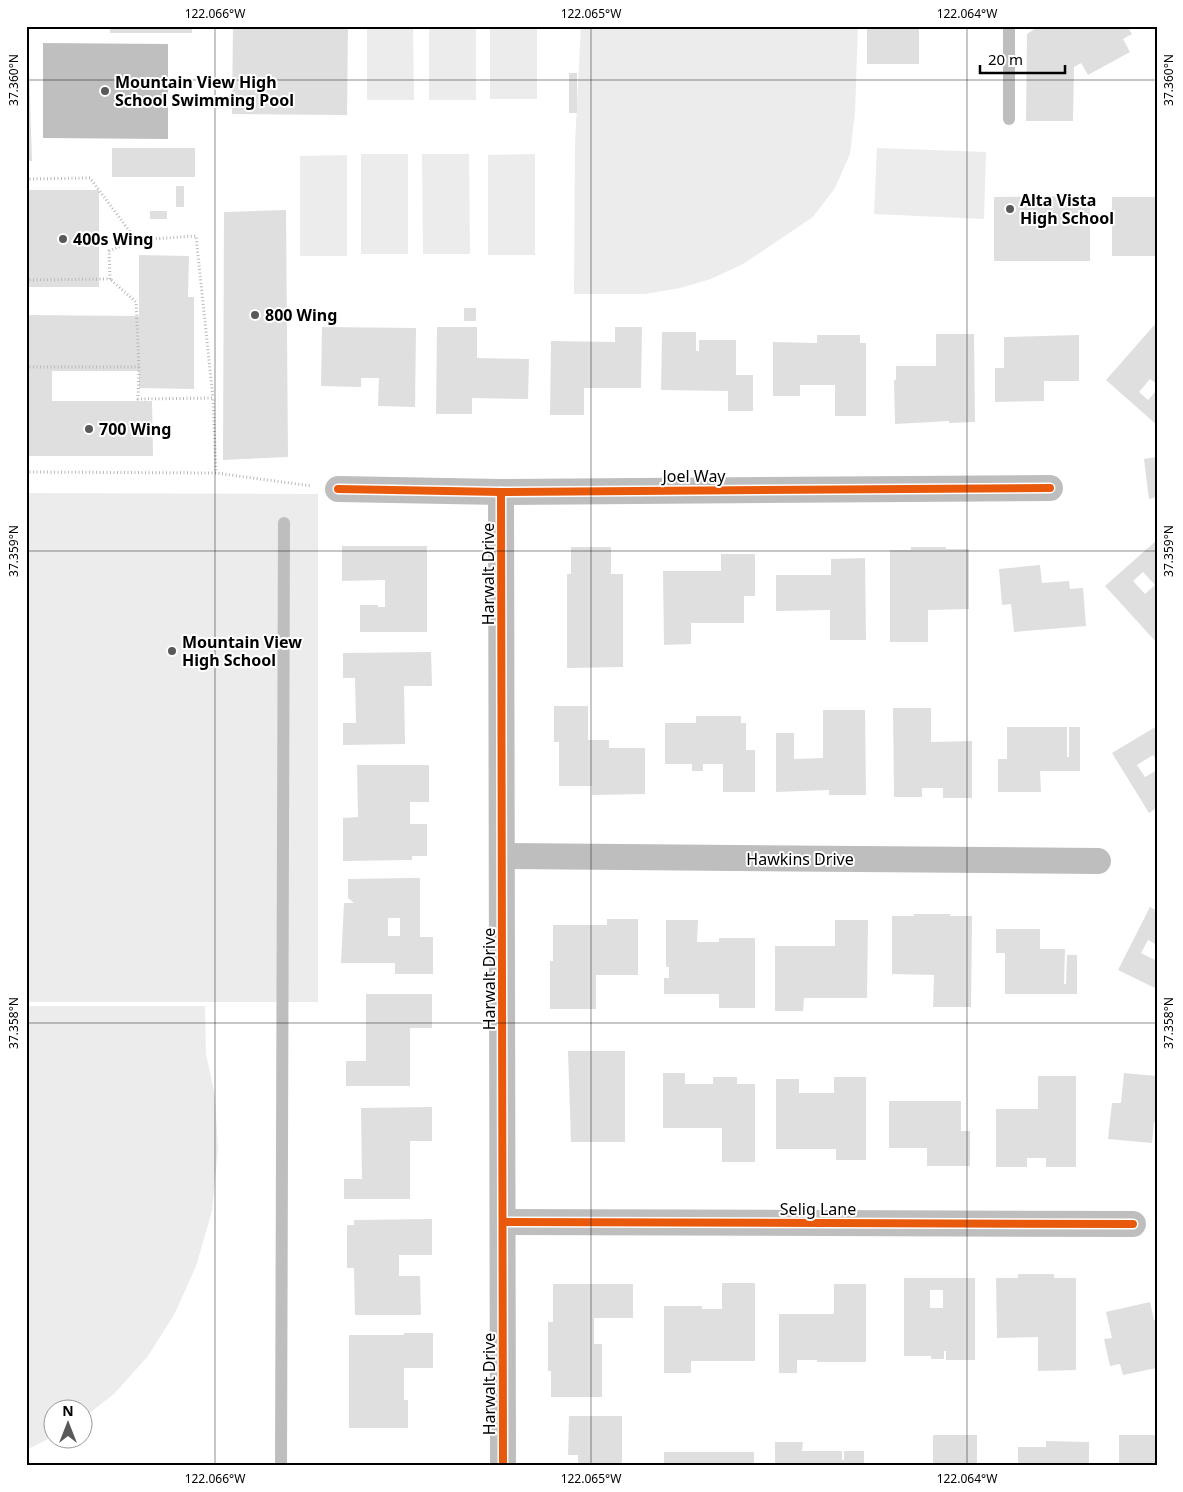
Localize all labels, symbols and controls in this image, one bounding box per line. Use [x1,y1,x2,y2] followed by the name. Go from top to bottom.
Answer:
[185,5,245,22] text: 122.066°W
[561,5,621,22] text: 122.065°W
[937,5,997,22] text: 122.064°W
[980,42,1066,74] scale bar
[988,49,1023,69] text: 20 m
[5,54,22,106] text: 37.360°N
[1160,54,1177,106] text: 37.360°N
[115,71,294,111] place label: Mountain View High School Swimming Pool
[99,85,111,97] marker: Mountain View High School Swimming Pool
[1020,189,1114,229] place label: Alta Vista High School
[1004,203,1016,215] marker: Alta Vista High School
[73,228,153,250] place label: 400s Wing
[57,233,69,245] marker: 400s Wing
[265,304,337,326] place label: 800 Wing
[249,309,261,321] marker: 800 Wing
[99,418,171,440] place label: 700 Wing
[83,423,95,435] marker: 700 Wing
[660,465,726,487] street label: Joel Way
[477,523,499,625] street label: Harwalt Drive
[5,525,22,577] text: 37.359°N
[1160,525,1177,577] text: 37.359°N
[182,631,302,671] place label: Mountain View High School
[166,645,178,657] marker: Mountain View High School
[746,848,854,870] street label: Hawkins Drive
[478,928,500,1030] street label: Harwalt Drive
[5,997,22,1049] text: 37.358°N
[1160,997,1177,1049] text: 37.358°N
[780,1198,856,1220] street label: Selig Lane
[478,1333,500,1435] street label: Harwalt Drive
[42,1400,92,1450] north arrow
[62,1401,74,1420] text: N
[185,1470,245,1487] text: 122.066°W
[561,1470,621,1487] text: 122.065°W
[937,1470,997,1487] text: 122.064°W

